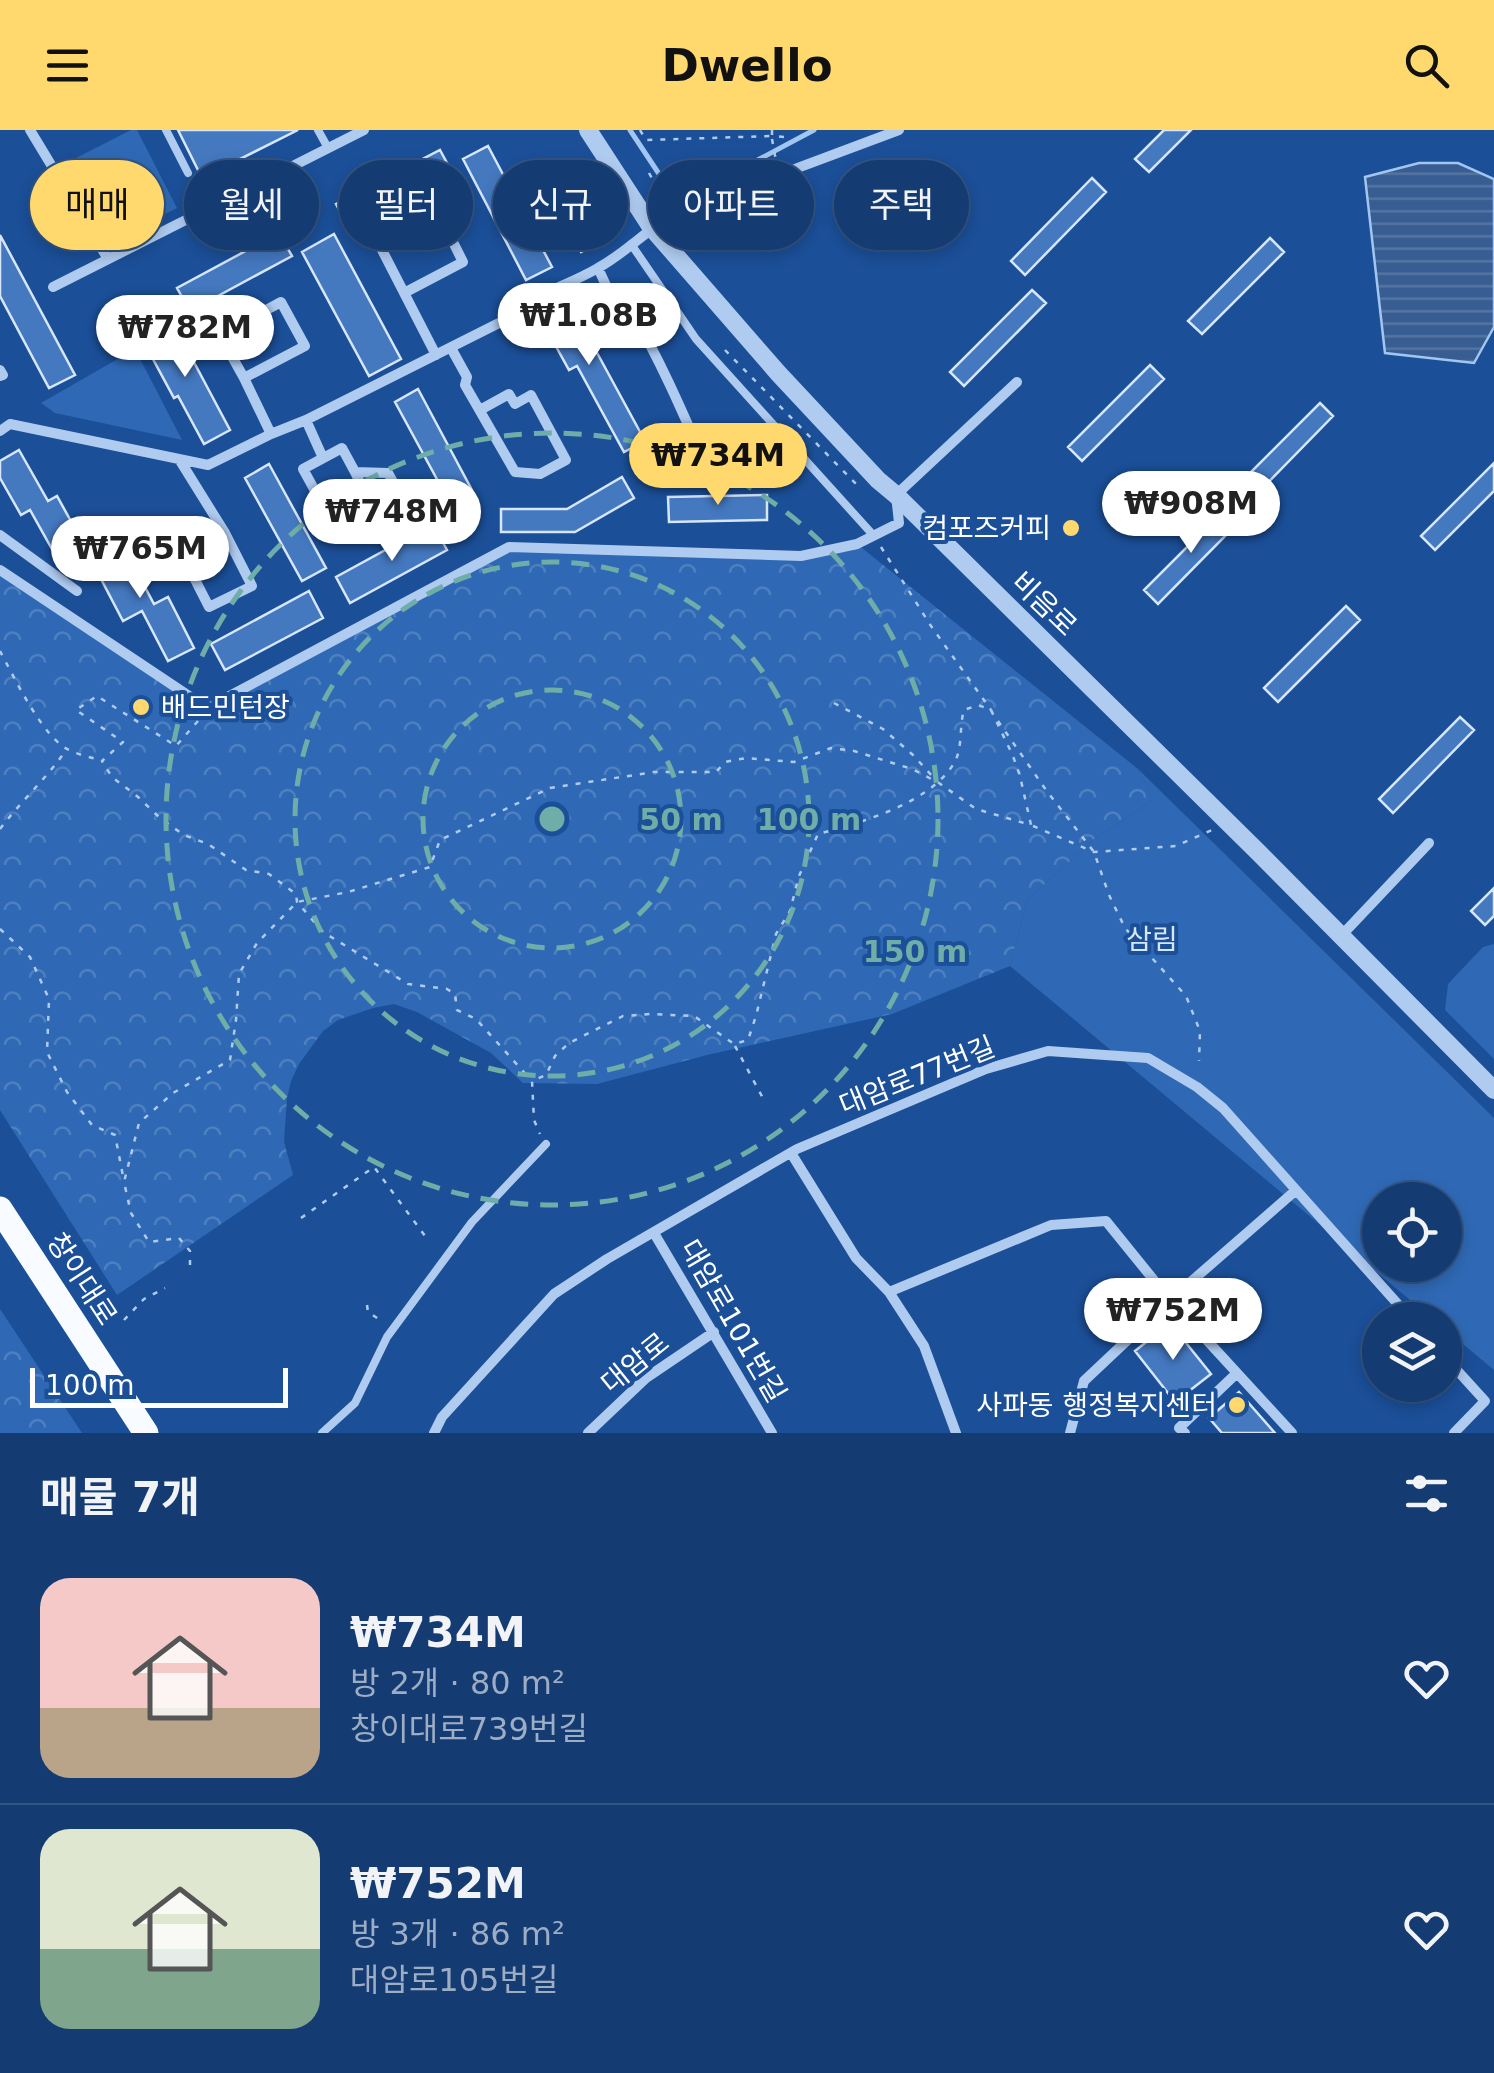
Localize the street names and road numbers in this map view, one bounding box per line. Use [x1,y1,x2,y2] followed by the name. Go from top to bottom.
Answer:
[1005,565,1083,643] street label: 비음로
[835,1030,999,1122] street label: 대암로77번길
[40,1227,124,1331] street label: 창이대로
[673,1234,793,1408] street label: 대암로101번길
[595,1326,675,1400] street label: 대암로

